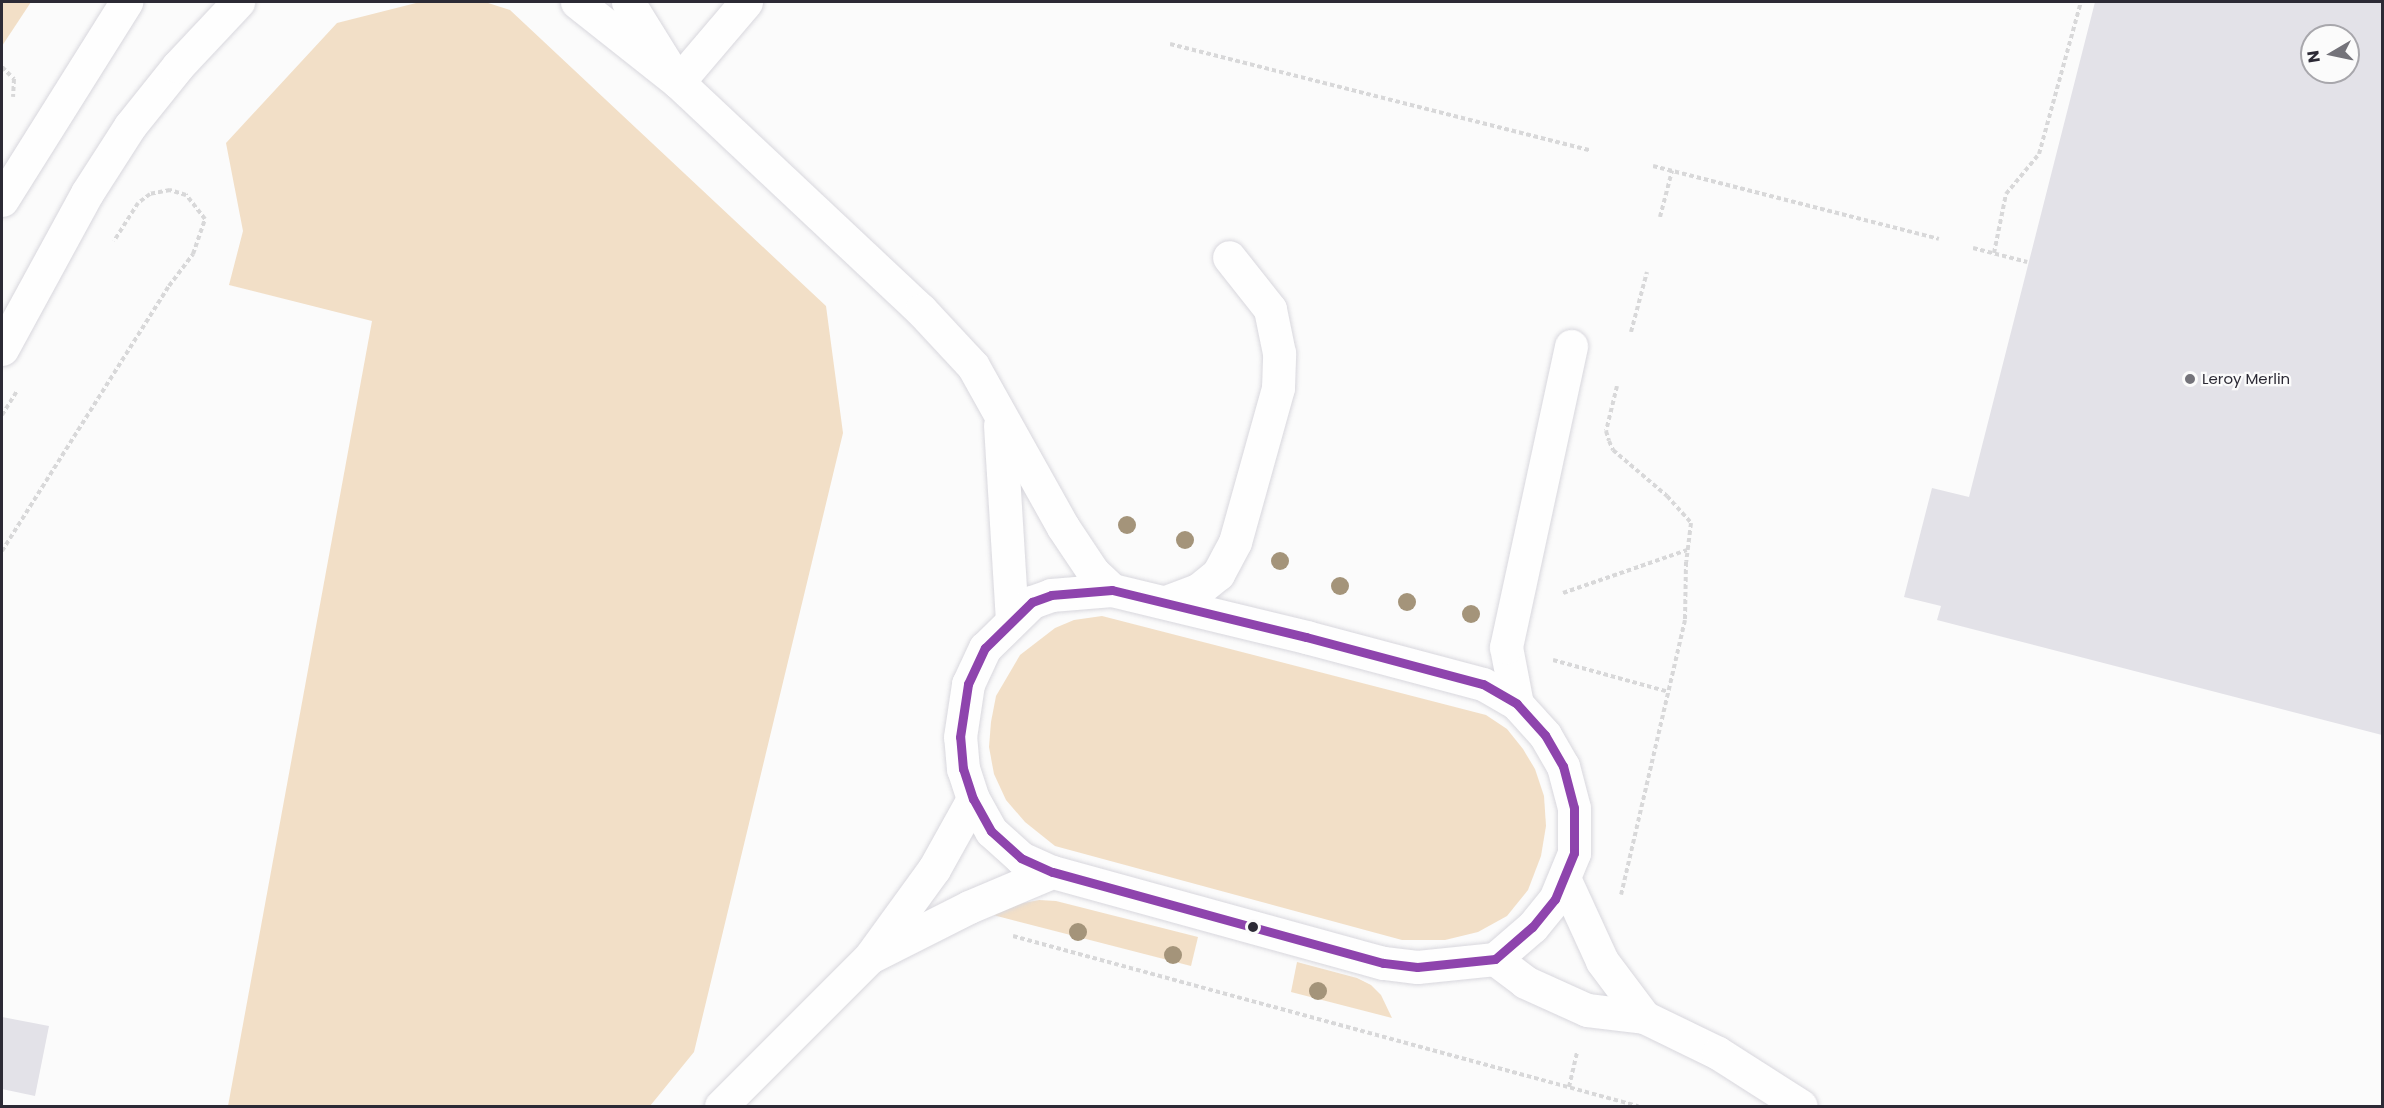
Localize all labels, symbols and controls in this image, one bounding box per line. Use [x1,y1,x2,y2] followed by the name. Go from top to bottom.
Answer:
[2300,24,2360,84] north arrow
[2301,49,2326,64] text: N
[2202,370,2290,388] place label: Leroy Merlin
[2183,372,2197,386] marker: Leroy Merlin
[1247,921,1259,933] unlabelled marker

